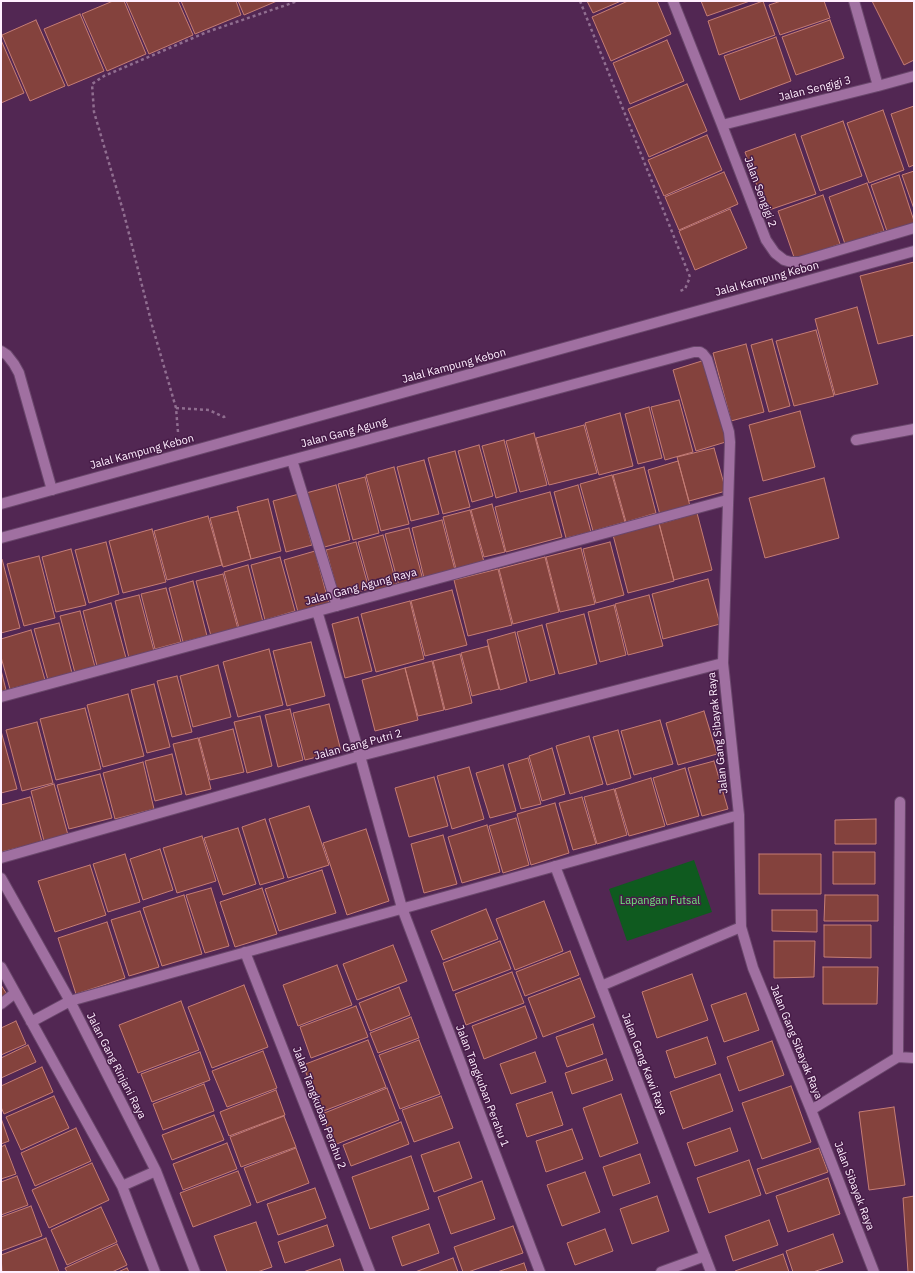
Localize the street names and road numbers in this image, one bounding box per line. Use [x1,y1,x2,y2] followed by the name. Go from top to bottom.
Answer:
[777,74,853,104] street label: Jalan Sengigi 3
[741,155,779,229] street label: Jalan Sengigi 2
[714,259,820,299] street label: Jalal Kampung Kebon
[401,346,507,386] street label: Jalal Kampung Kebon
[300,415,388,451] street label: Jalan Gang Agung
[89,432,195,472] street label: Jalal Kampung Kebon
[304,566,418,608] street label: Jalan Gang Agung Raya
[705,672,731,794] street label: Jalan Gang Sibayak Raya
[313,727,403,763] street label: Jalan Gang Putri 2
[767,983,825,1101] street label: Jalan Gang Sibayak Raya
[83,1011,149,1121] street label: Jalan Gang Rinjani Raya
[619,1011,669,1117] street label: Jalan Gang Kawi Raya
[453,1023,511,1149] street label: Jalan Tangkuban Perahu 1
[290,1045,348,1171] street label: Jalan Tangkuban Perahu 2
[831,1140,877,1232] street label: Jalan Sibayak Raya

